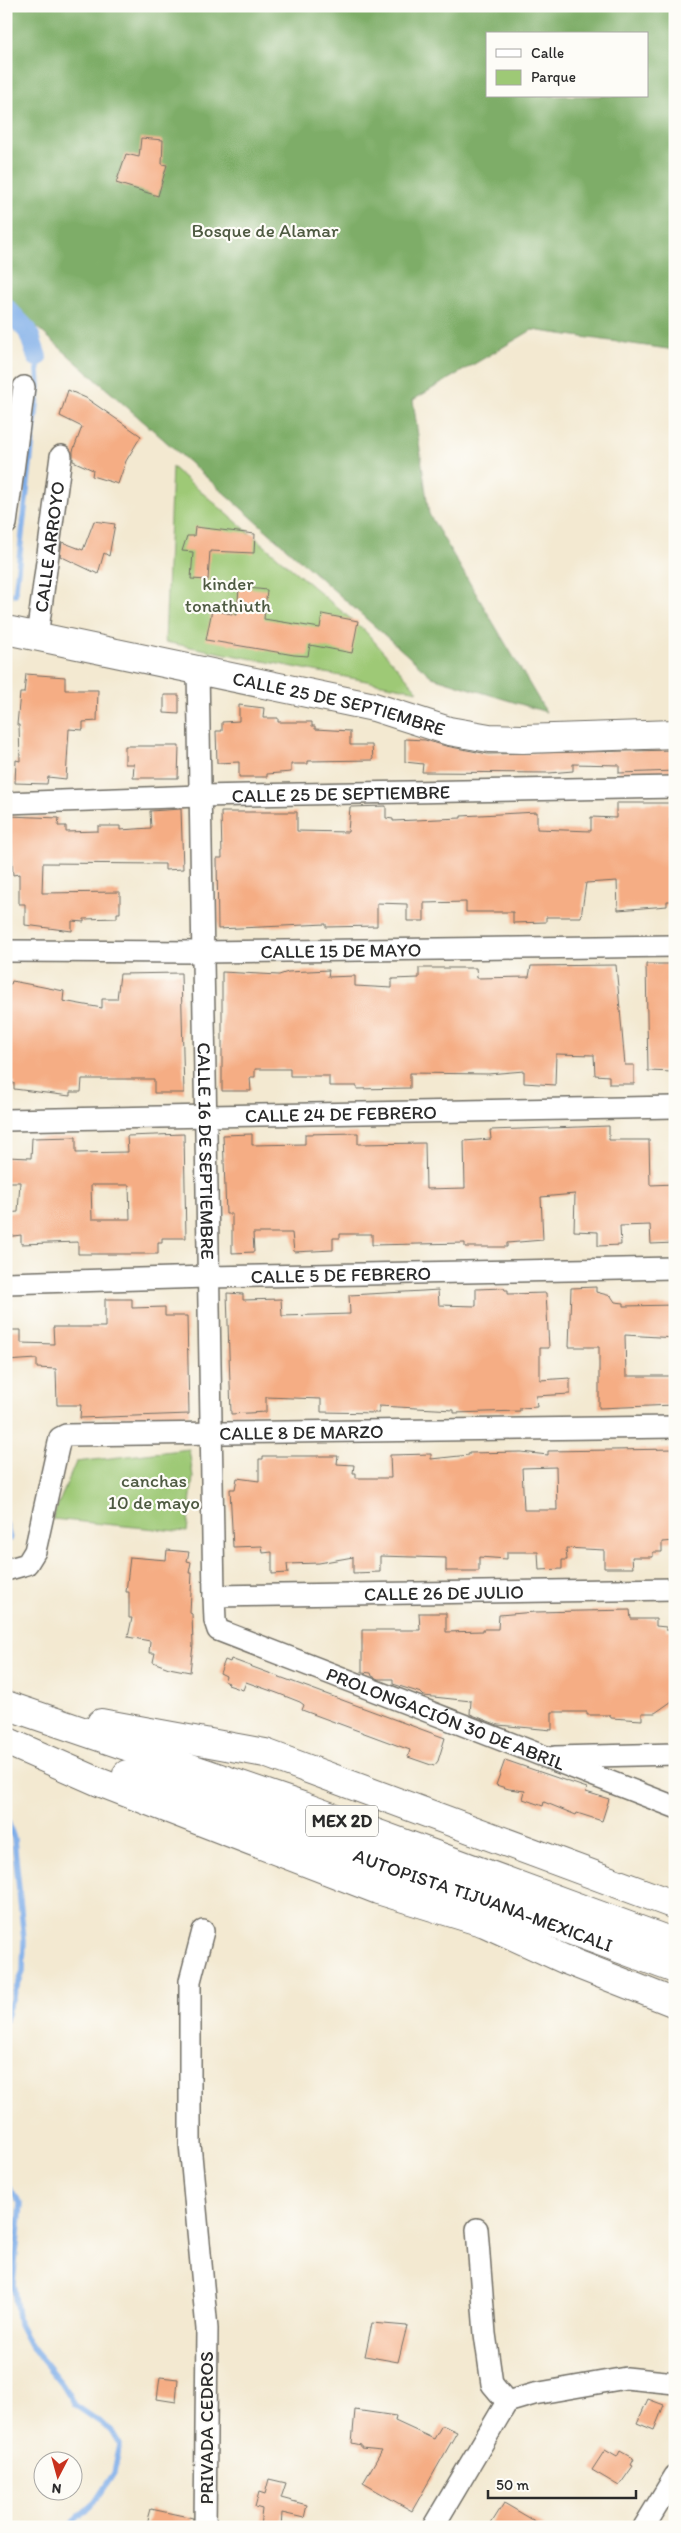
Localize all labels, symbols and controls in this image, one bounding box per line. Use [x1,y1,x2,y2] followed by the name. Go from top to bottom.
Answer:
[486,32,648,98] legend
[531,44,564,62] text: Calle
[531,68,576,86] text: Parque
[191,219,339,242] park label: Bosque de Alamar
[29,480,69,614] street label: CALLE ARROYO
[185,572,271,617] park label: kinder tonathiuth
[231,666,448,741] street label: CALLE 25 DE SEPTIEMBRE
[231,780,450,807] street label: CALLE 25 DE SEPTIEMBRE
[260,938,422,963] street label: CALLE 15 DE MAYO
[193,1042,220,1260] street label: CALLE 16 DE SEPTIEMBRE
[245,1100,437,1127] street label: CALLE 24 DE FEBRERO
[250,1261,431,1288] street label: CALLE 5 DE FEBRERO
[219,1419,384,1444] street label: CALLE 8 DE MARZO
[108,1469,200,1514] park label: canchas 10 de mayo
[364,1580,524,1605] street label: CALLE 26 DE JULIO
[323,1662,569,1775] street label: PROLONGACIÓN 30 DE ABRIL
[306,1805,378,1836] road number: MEX 2D
[350,1843,616,1957] street label: AUTOPISTA TIJUANA-MEXICALI
[195,2351,218,2505] street label: PRIVADA CEDROS
[32,2450,82,2500] north arrow
[488,2468,636,2500] scale bar
[496,2476,529,2494] text: 50 m
[51,2479,62,2497] text: N

